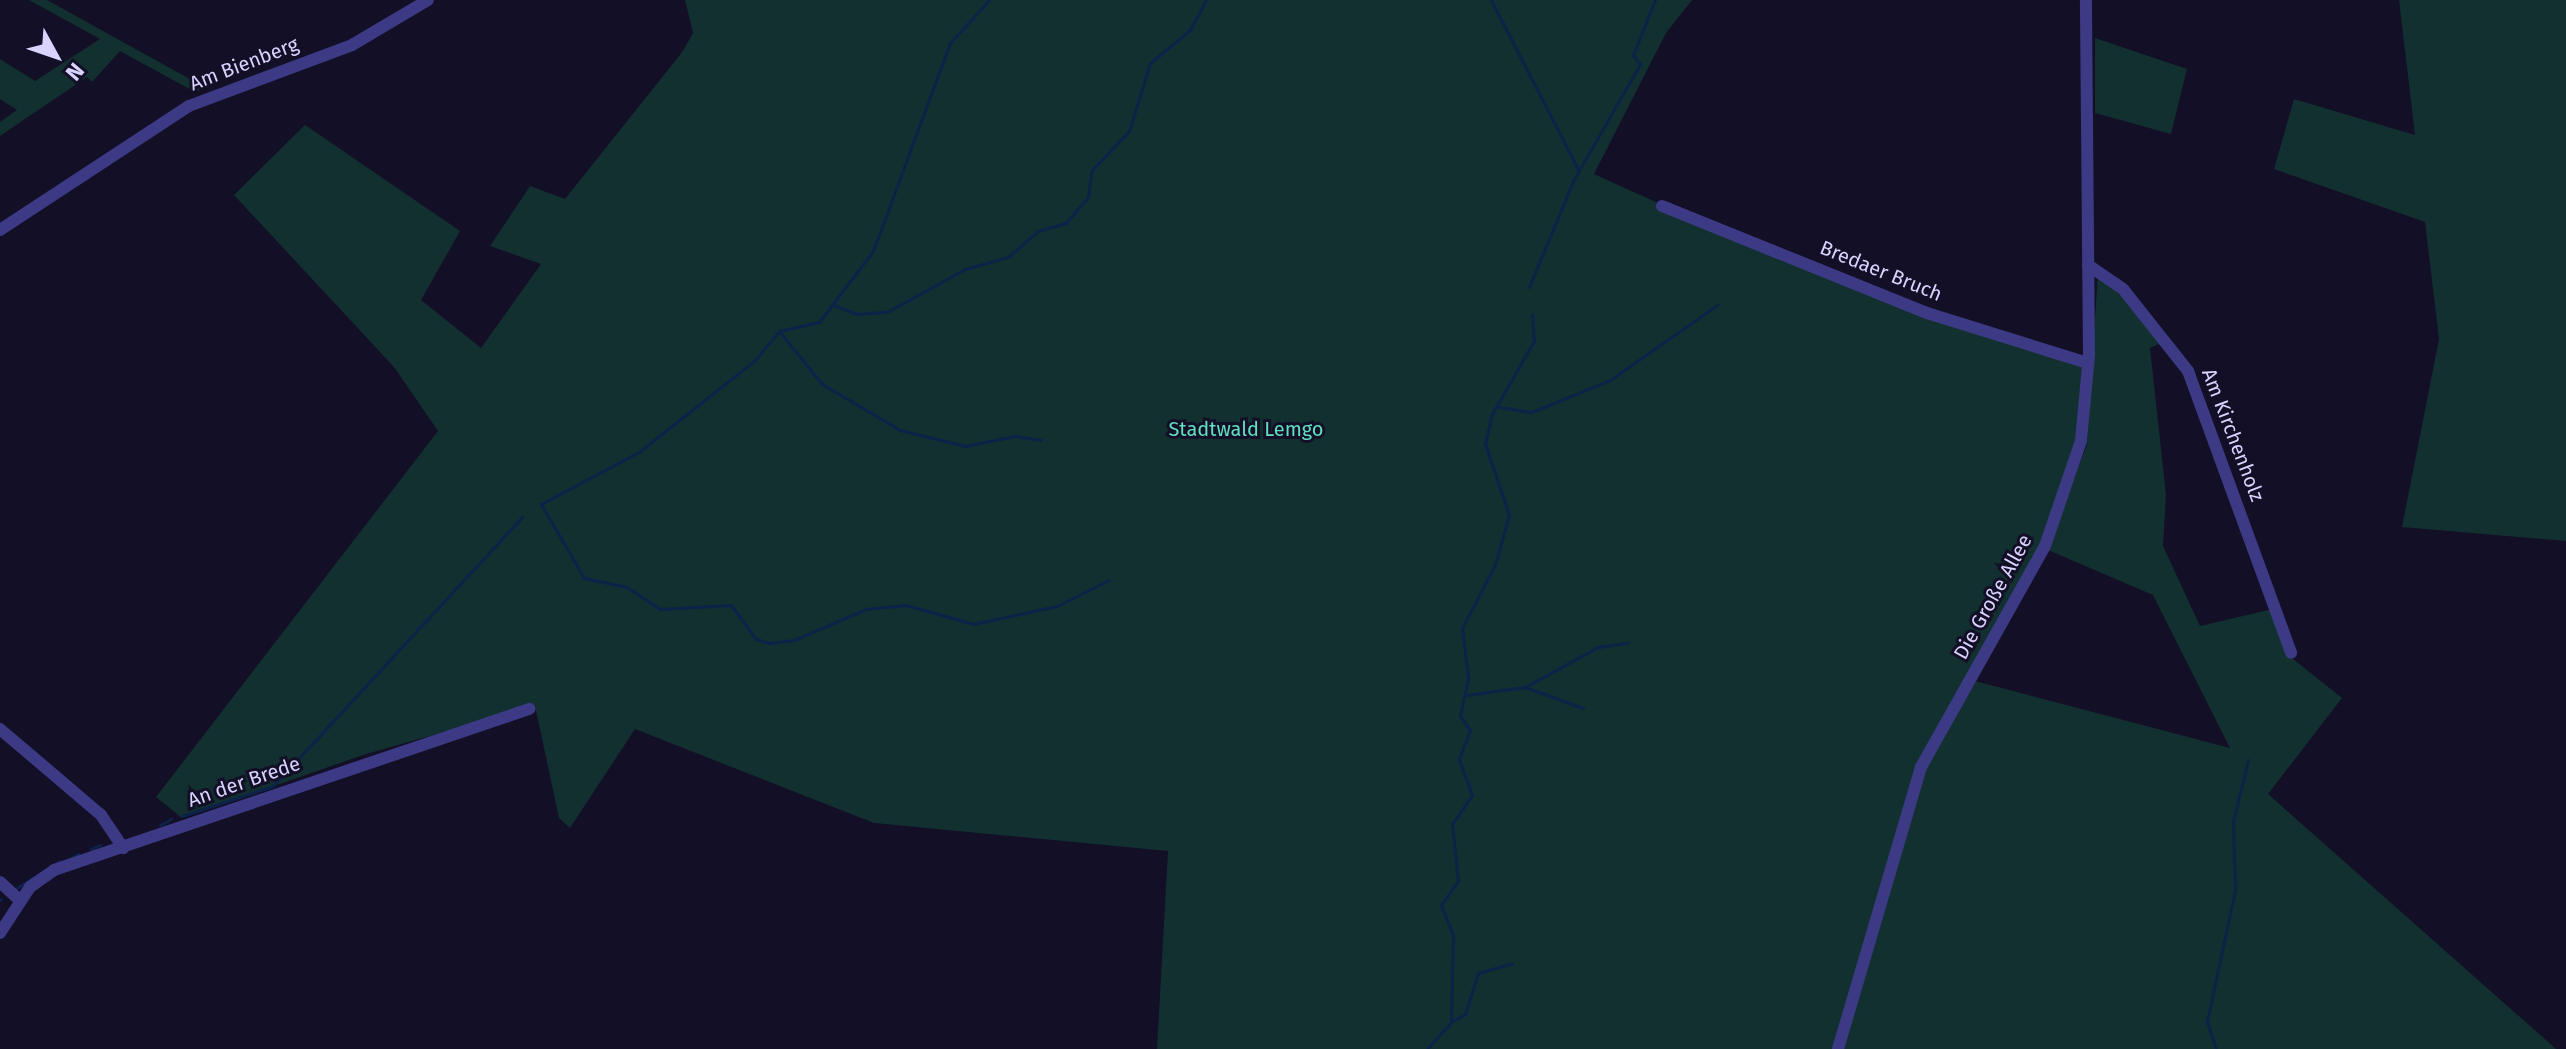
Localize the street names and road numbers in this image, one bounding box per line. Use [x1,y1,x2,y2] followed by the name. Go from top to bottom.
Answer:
[186,32,302,96] street label: Am Bienberg
[1816,236,1946,306] street label: Bredaer Bruch
[2197,365,2269,505] street label: Am Kirchenholz
[1949,530,2037,664] street label: Die Große Allee
[185,752,303,812] street label: An der Brede

